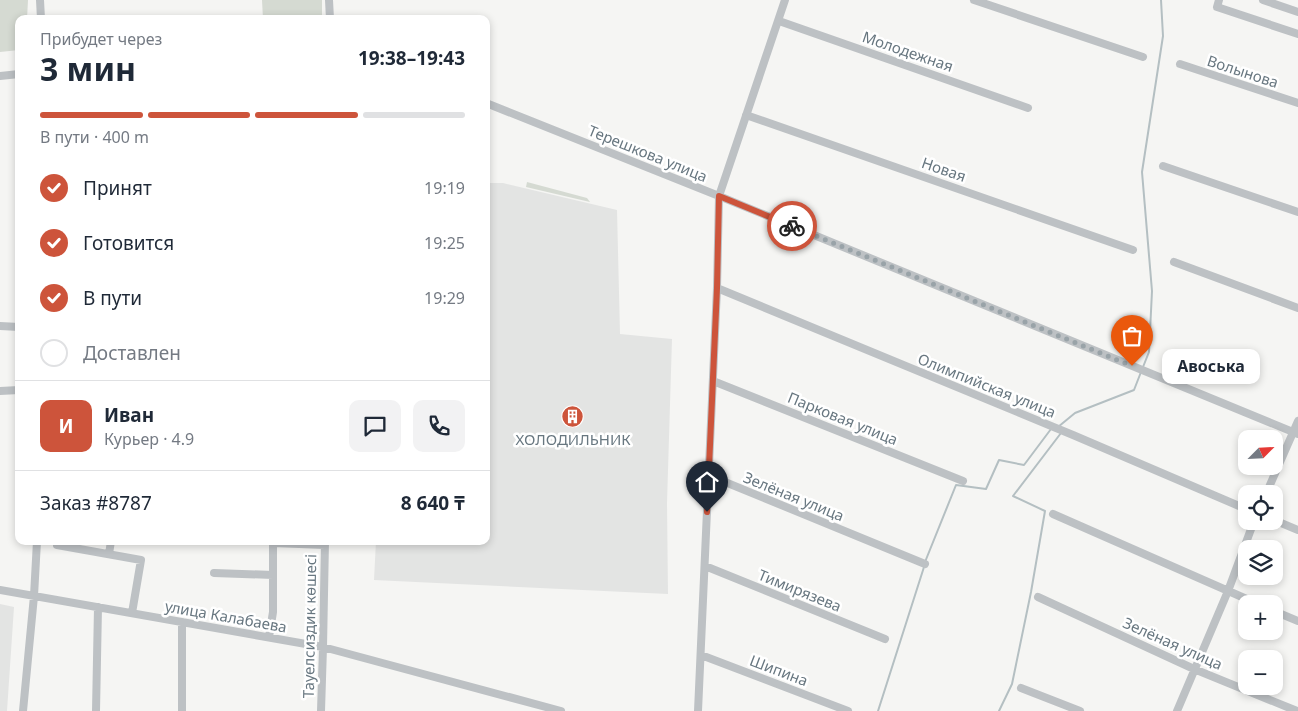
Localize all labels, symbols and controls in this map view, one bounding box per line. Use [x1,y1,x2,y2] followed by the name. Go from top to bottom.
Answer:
[860,26,956,76] street label: Молодежная
[40,28,162,50] text: Прибудет через
[358,45,465,71] text: 19:38–19:43
[40,47,136,90] text: 3 мин
[1205,50,1281,92] street label: Волынова
[586,120,710,186] street label: Терешкова улица
[40,126,149,148] text: В пути · 400 m
[919,152,969,186] street label: Новая
[40,174,68,202] icon: check
[83,175,152,201] text: Принят
[424,177,465,199] text: 19:19
[767,201,817,251] courier
[778,212,806,240] icon: bike
[40,229,68,257] icon: check
[83,230,174,256] text: Готовится
[424,232,465,254] text: 19:25
[40,284,68,312] icon: check
[83,285,142,311] text: В пути
[424,287,465,309] text: 19:29
[1111,315,1153,366] pin
[1118,322,1146,350] icon: bag
[83,340,181,366] text: Доставлен
[915,348,1059,422] street label: Олимпийская улица
[1162,348,1260,384] callout: Авоська
[1177,355,1245,377] text: Авоська
[785,387,901,449] street label: Парковая улица
[349,400,401,452] button: chat
[413,400,465,452] button: phone
[104,402,154,428] text: Иван
[561,404,585,428] building icon: ХОЛОДИЛЬНИК
[58,413,74,439] text: И
[104,428,194,450] text: Курьер · 4.9
[515,429,631,449] place label: ХОЛОДИЛЬНИК
[1238,430,1282,475] north arrow
[1238,430,1283,695] map controls
[686,461,728,512] pin
[741,467,847,525] street label: Зелёная улица
[693,468,721,496] icon: home
[1238,485,1283,530] button: locate
[40,490,152,516] text: Заказ #8787
[401,490,465,516] text: 8 640 ₸
[1238,540,1283,585] button: layers
[298,554,320,698] street label: Тауелсиздик көшесі
[755,564,845,616] street label: Тимирязева
[163,595,289,637] street label: улица Калабаева
[1238,595,1283,640] button: +
[1120,612,1226,674] street label: Зелёная улица
[747,650,811,690] street label: Шипина
[1238,650,1283,695] button: −

